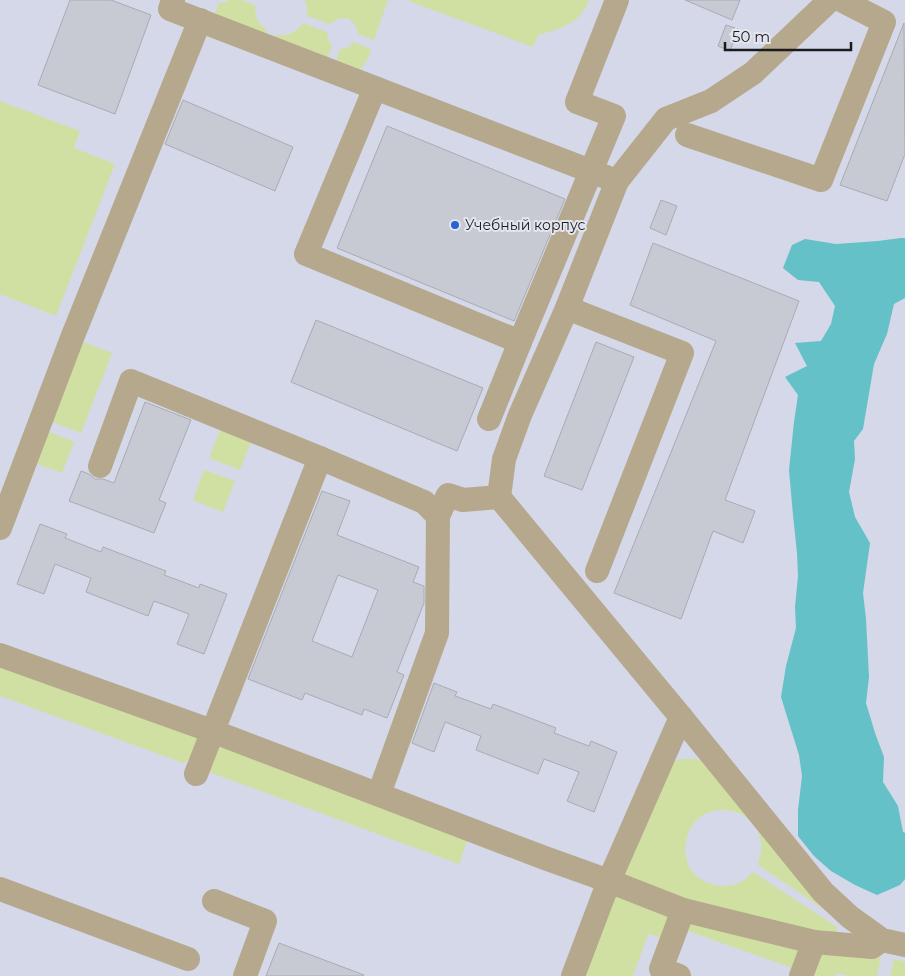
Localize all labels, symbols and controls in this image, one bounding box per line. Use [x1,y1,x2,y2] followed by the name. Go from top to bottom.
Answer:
[725,20,851,52] scale bar
[732,27,770,46] text: 50 m
[465,216,586,234] place label: Учебный корпус
[449,219,461,231] marker: Учебный корпус

